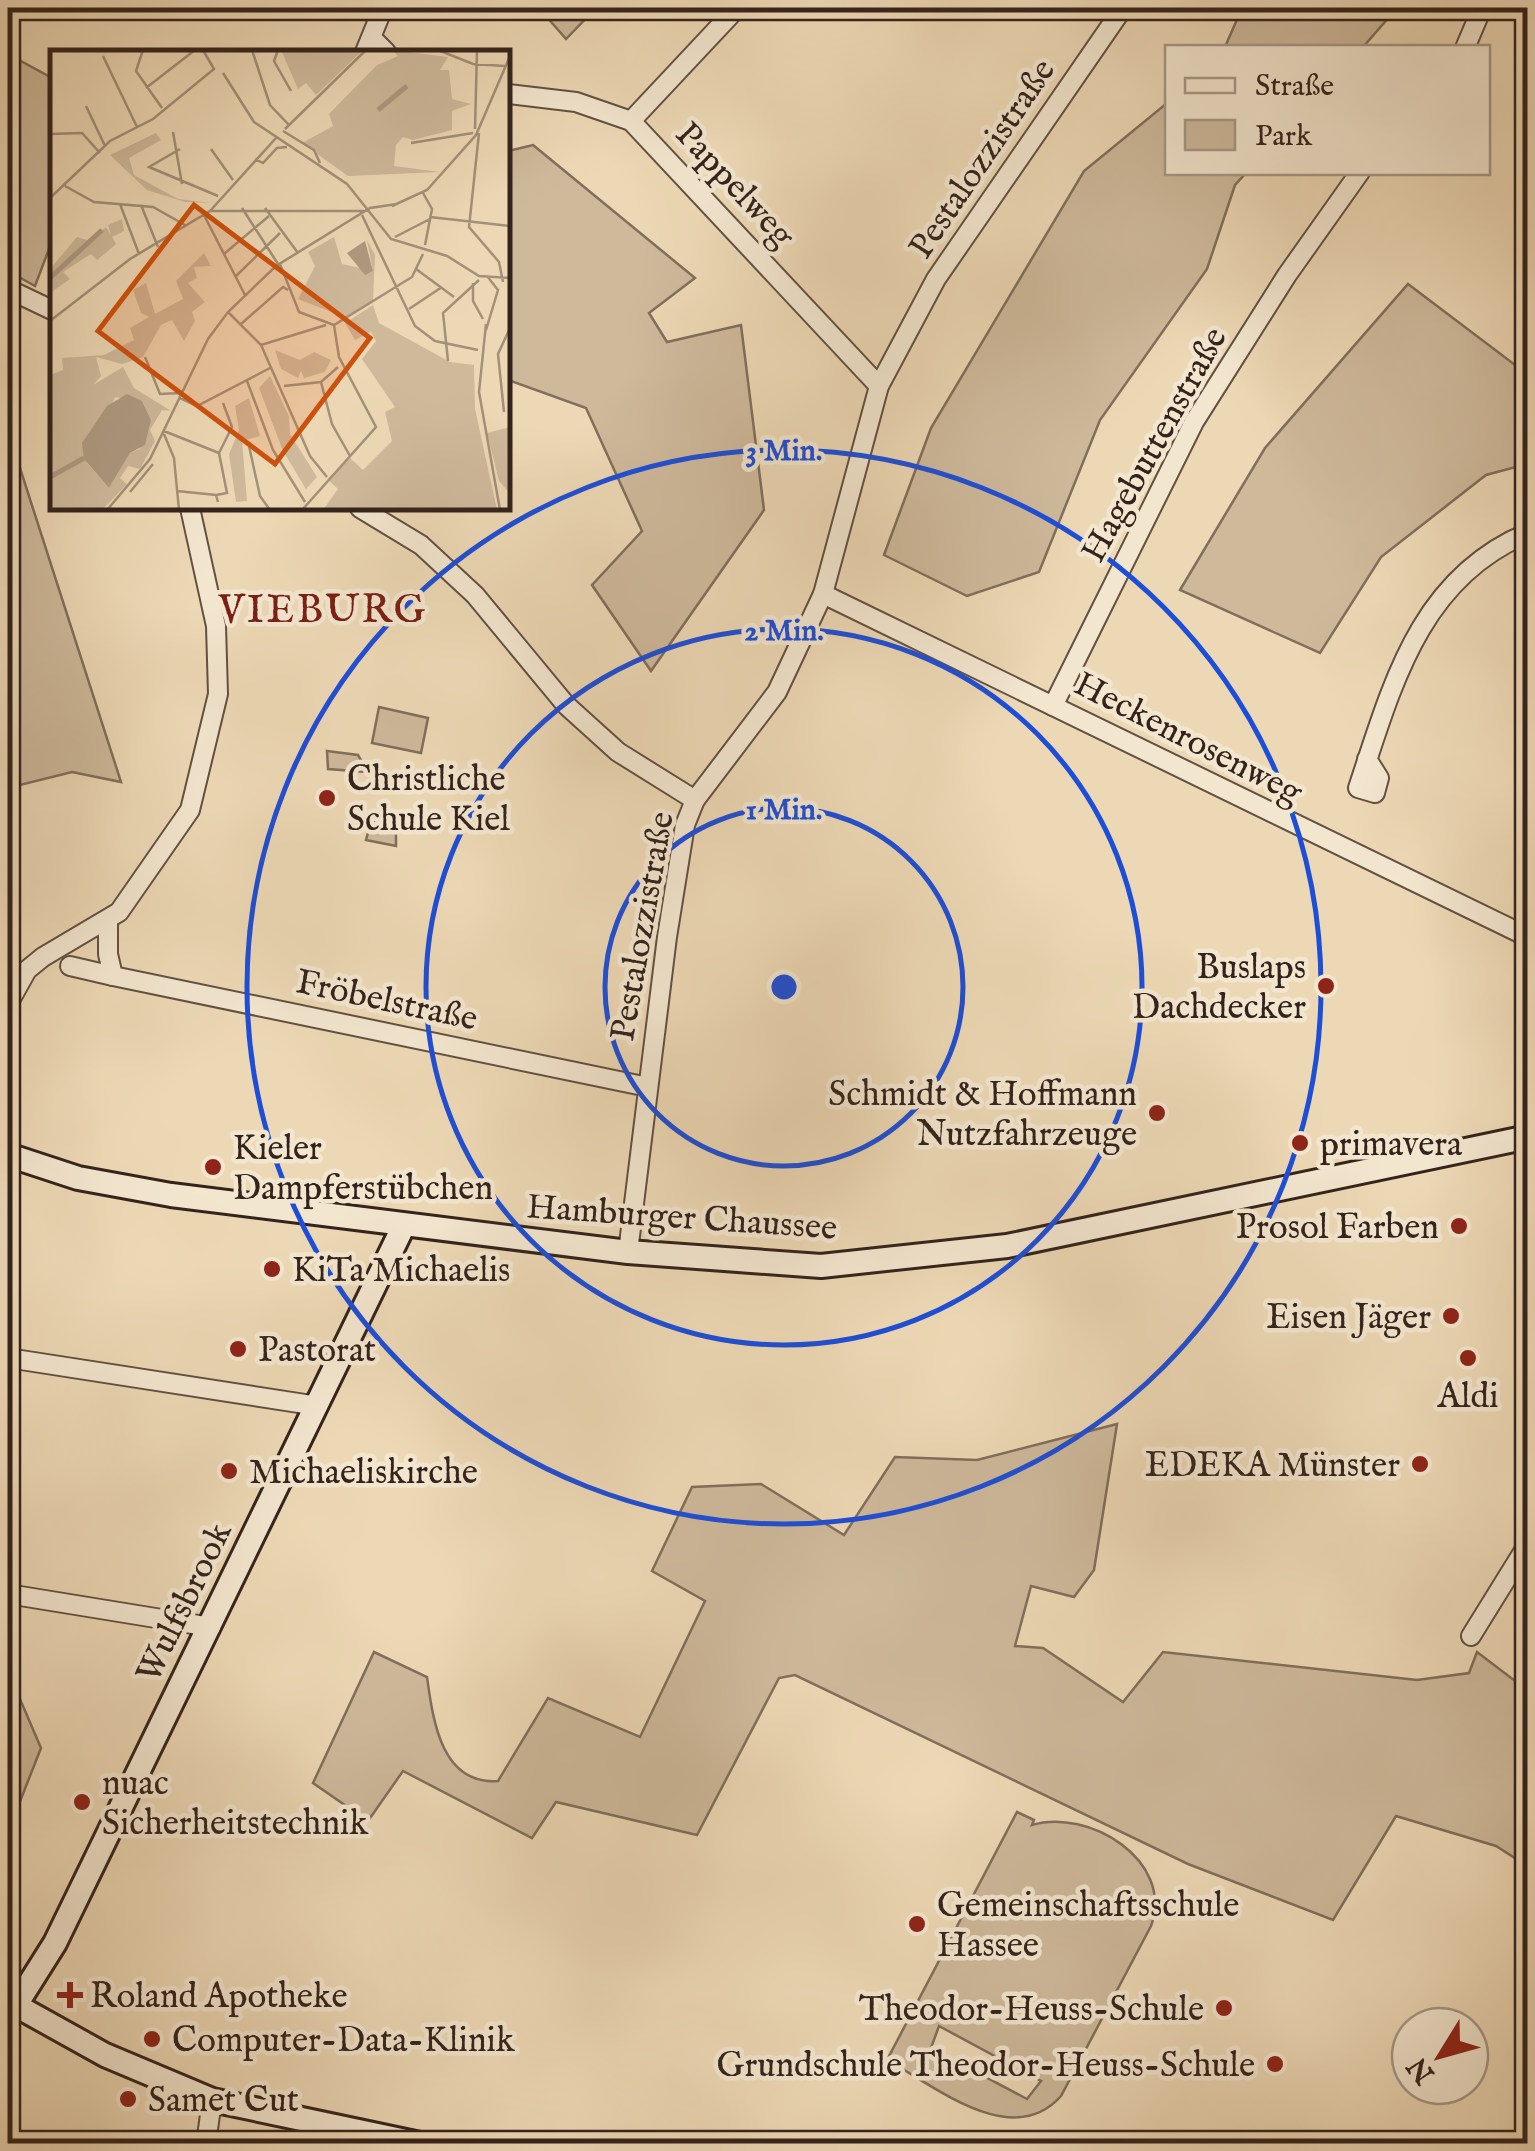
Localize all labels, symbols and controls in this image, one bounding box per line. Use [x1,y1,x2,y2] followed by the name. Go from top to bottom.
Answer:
[1165,45,1490,175] legend
[50,50,510,510] inset map
[900,51,1067,268] street label: Pestalozzistraße
[1255,68,1334,106] text: Straße
[665,113,804,259] street label: Pappelweg
[1255,118,1313,156] text: Park
[1072,320,1238,571] street label: Hagebuttenstraße
[746,433,822,471] text: 3 Min.
[217,586,428,637] district label: VIEBURG
[744,613,824,651] text: 2 Min.
[1066,662,1310,817] street label: Heckenrosenweg
[347,758,510,843] place label: Christliche Schule Kiel
[316,787,338,809] marker: Christliche Schule Kiel
[746,792,822,830] text: 1 Min.
[601,808,686,1044] street label: Pestalozzistraße
[1132,946,1306,1031] place label: Buslaps Dachdecker
[292,960,481,1043] street label: Fröbelstraße
[766,969,802,1005] centre of rings
[1315,975,1337,997] marker: Buslaps Dachdecker
[828,1073,1137,1158] place label: Schmidt & Hoffmann Nutzfahrzeuge
[1146,1102,1168,1124] marker: Schmidt & Hoffmann Nutzfahrzeuge
[1320,1123,1463,1168] place label: primavera
[233,1127,493,1212] place label: Kieler Dampferstübchen
[1289,1132,1311,1154] marker: primavera
[202,1156,224,1178] marker: Kieler Dampferstübchen
[525,1185,838,1252] street label: Hamburger Chaussee
[1236,1206,1439,1251] place label: Prosol Farben
[1448,1215,1470,1237] marker: Prosol Farben
[292,1249,510,1294] place label: KiTa Michaelis
[261,1258,283,1280] marker: KiTa Michaelis
[1266,1296,1431,1341] place label: Eisen Jäger
[1440,1305,1462,1327] marker: Eisen Jäger
[258,1329,376,1374] place label: Pastorat
[227,1338,249,1360] marker: Pastorat
[1457,1347,1479,1369] marker: Aldi
[1436,1375,1499,1420] place label: Aldi
[1145,1444,1400,1489] place label: EDEKA Münster
[249,1451,478,1496] place label: Michaeliskirche
[1409,1453,1431,1475] marker: EDEKA Münster
[218,1460,240,1482] marker: Michaeliskirche
[127,1515,244,1691] street label: Wulfsbrook
[102,1762,368,1847] place label: nuac Sicherheitstechnik
[71,1791,93,1813] marker: nuac Sicherheitstechnik
[937,1884,1239,1969] place label: Gemeinschaftsschule Hassee
[906,1913,928,1935] marker: Gemeinschaftsschule Hassee
[90,1975,348,2020] place label: Roland Apotheke
[59,1984,81,2006] marker: Roland Apotheke
[859,1988,1204,2033] place label: Theodor-Heuss-Schule
[1213,1997,1235,2019] marker: Theodor-Heuss-Schule
[1390,2006,1490,2106] north arrow
[172,2019,515,2064] place label: Computer-Data-Klinik
[141,2028,163,2050] marker: Computer-Data-Klinik
[717,2044,1255,2089] place label: Grundschule Theodor-Heuss-Schule
[1401,2049,1444,2091] text: N
[1264,2053,1286,2075] marker: Grundschule Theodor-Heuss-Schule
[148,2079,299,2124] place label: Samet Cut
[117,2088,139,2110] marker: Samet Cut

